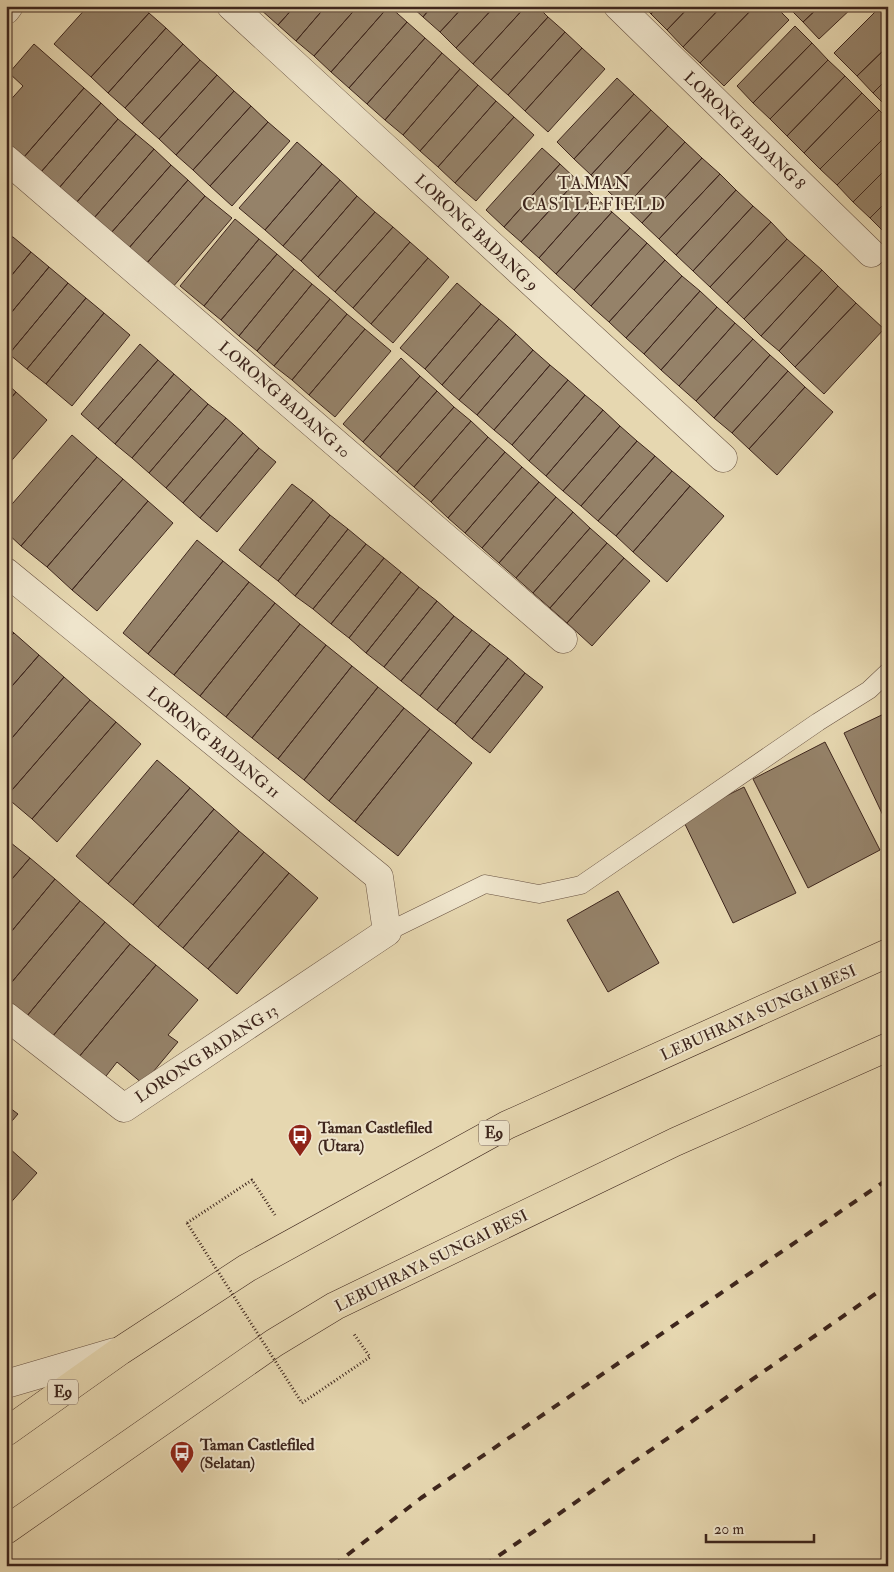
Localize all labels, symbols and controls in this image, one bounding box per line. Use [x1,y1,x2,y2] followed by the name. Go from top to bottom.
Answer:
[679,67,810,194] street label: LORONG BADANG 8
[410,170,542,295] street label: LORONG BADANG 9
[522,172,666,216] district label: TAMAN CASTLEFIELD
[215,337,354,462] street label: LORONG BADANG 10
[143,683,284,803] street label: LORONG BADANG 11
[657,961,859,1065] street label: LEBUHRAYA SUNGAI BESI
[132,1000,281,1107] street label: LORONG BADANG 13
[317,1118,432,1156] place label: Taman Castlefiled (Utara)
[479,1120,509,1146] road number: E9
[287,1123,313,1157] bus stop icon: Taman Castlefiled (Utara)
[332,1205,531,1316] street label: LEBUHRAYA SUNGAI BESI
[48,1380,78,1404] road number: E9
[199,1435,314,1473] place label: Taman Castlefiled (Selatan)
[169,1440,195,1474] bus stop icon: Taman Castlefiled (Selatan)
[706,1512,814,1544] scale bar
[714,1520,744,1539] text: 20 m

